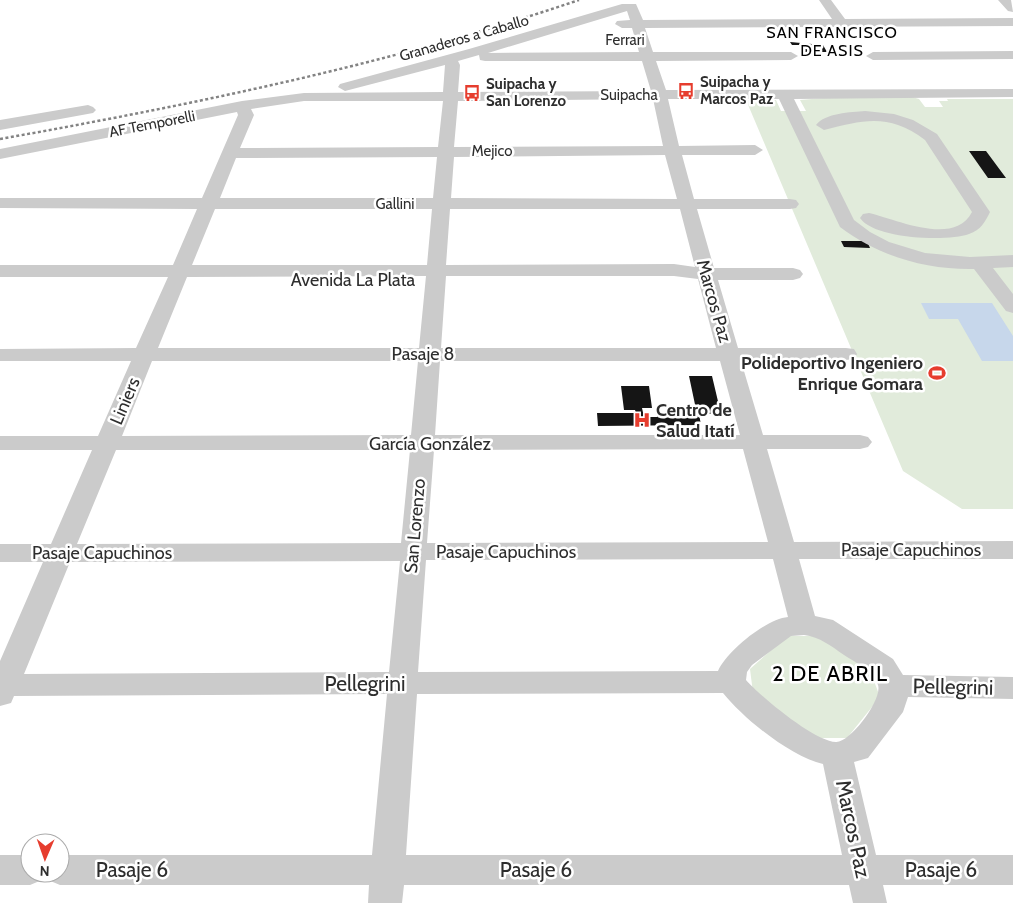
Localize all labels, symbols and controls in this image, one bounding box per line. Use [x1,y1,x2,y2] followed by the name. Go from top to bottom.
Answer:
[397,11,531,65] street label: Granaderos a Caballo
[766,23,898,60] district label: SAN FRANCISCO DE ASIS
[605,31,645,49] street label: Ferrari
[700,73,773,108] place label: Suipacha y Marcos Paz
[486,75,567,110] place label: Suipacha y San Lorenzo
[676,81,696,101] bus stop icon: Suipacha y Marcos Paz
[462,83,482,103] bus stop icon: Suipacha y San Lorenzo
[600,86,659,104] street label: Suipacha
[107,107,197,141] street label: AF Temporelli
[472,142,513,160] street label: Mejico
[375,195,415,213] street label: Gallini
[692,257,736,345] street label: Marcos Paz
[291,269,415,291] street label: Avenida La Plata
[392,343,454,365] street label: Pasaje 8
[741,352,923,395] place label: Polideportivo Ingeniero Enrique Gomara
[927,363,947,383] sports icon: Polideportivo Ingeniero Enrique Gomara
[105,374,145,428] street label: Liniers
[656,399,735,442] place label: Centro de Salud Itatí
[632,410,652,430] hospital icon: Centro de Salud Itatí
[369,433,491,455] street label: García González
[400,478,430,574] street label: San Lorenzo
[841,539,981,561] street label: Pasaje Capuchinos
[436,541,576,563] street label: Pasaje Capuchinos
[32,542,172,564] street label: Pasaje Capuchinos
[772,660,888,687] district label: 2 DE ABRIL
[325,671,405,696] street label: Pellegrini
[912,673,994,700] street label: Pellegrini
[831,778,876,880] street label: Marcos Paz
[20,833,70,883] north arrow
[96,857,168,883] street label: Pasaje 6
[500,857,572,883] street label: Pasaje 6
[905,857,977,883] street label: Pasaje 6
[39,862,50,880] text: N

